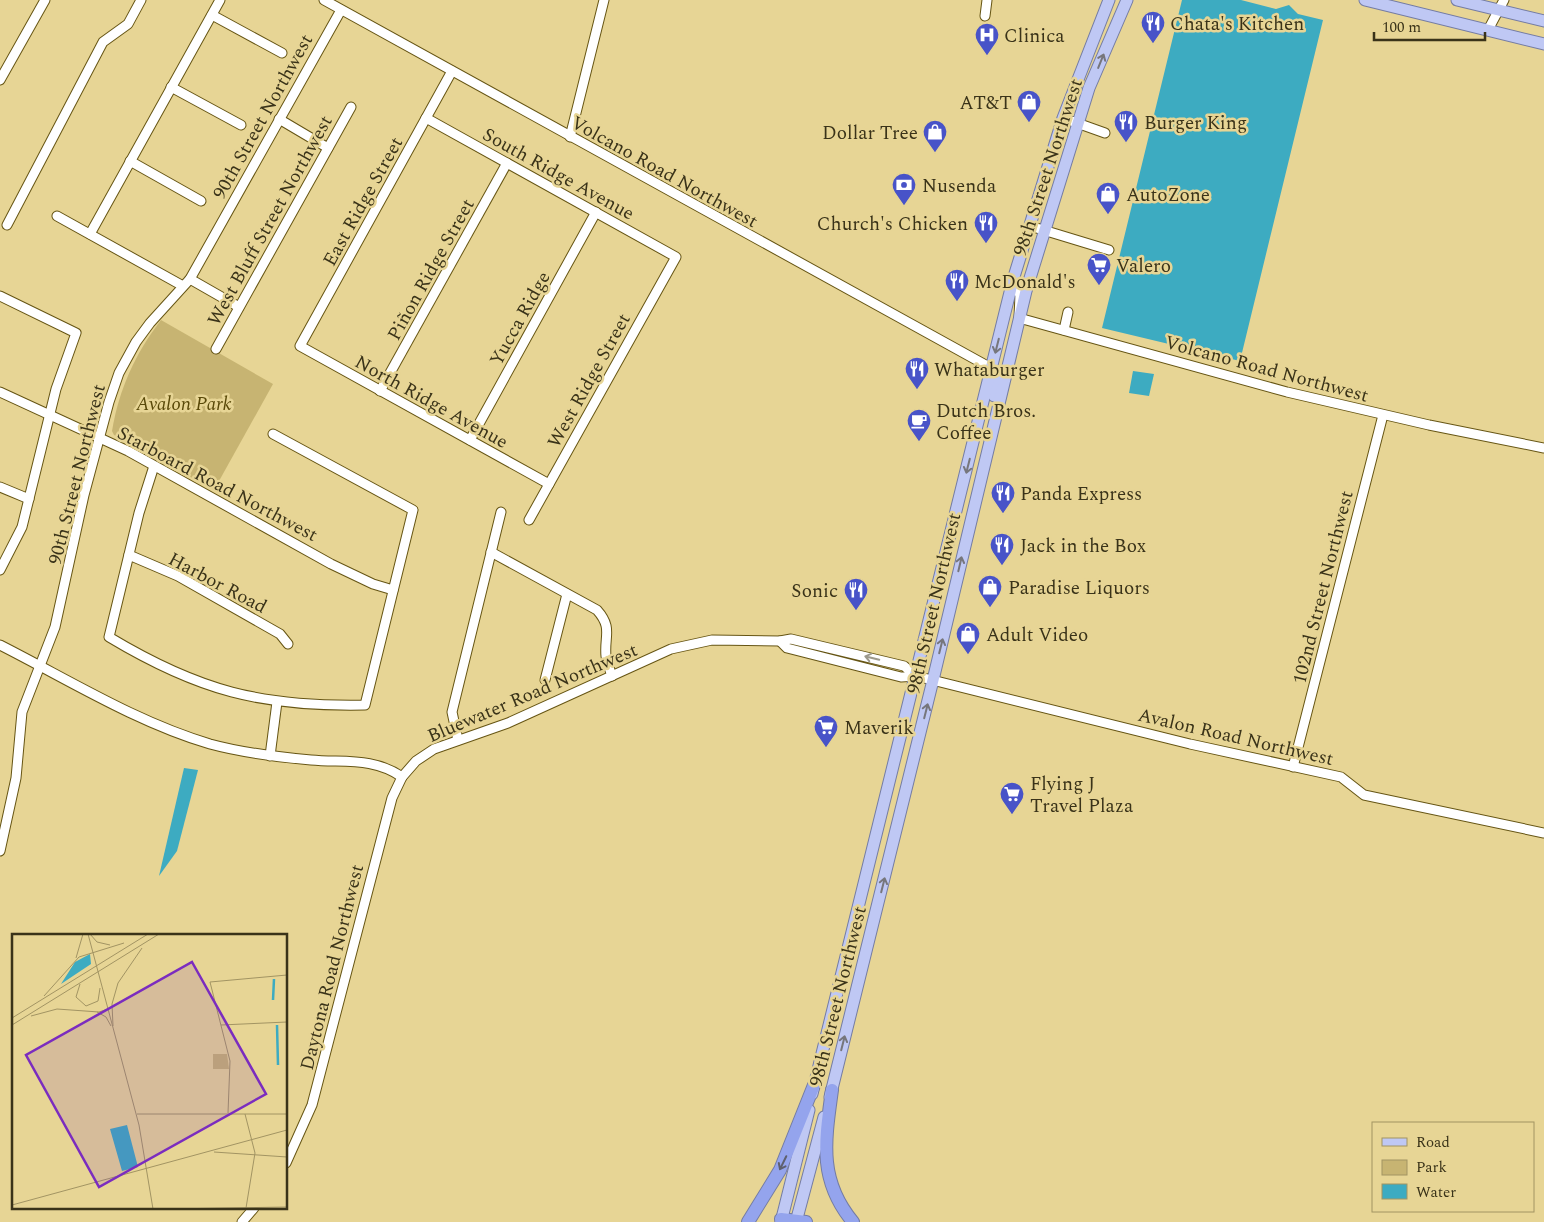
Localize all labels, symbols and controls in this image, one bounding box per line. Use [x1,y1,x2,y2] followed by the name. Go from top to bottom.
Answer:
[1140,10,1166,44] restaurant icon: Chata's Kitchen
[1170,10,1304,39] place label: Chata's Kitchen
[1374,10,1485,42] scale bar
[1382,16,1421,39] text: 100 m
[974,22,1000,56] hospital icon: Clinica
[1004,22,1065,51] place label: Clinica
[206,29,321,205] street label: 90th Street Northwest
[1096,54,1106,69] one-way arrow
[1006,75,1091,260] street label: 98th Street Northwest
[960,89,1012,118] place label: AT&T
[1016,89,1042,123] shop icon: AT&T
[565,109,763,236] street label: Volcano Road Northwest
[1113,109,1139,143] restaurant icon: Burger King
[1144,109,1247,138] place label: Burger King
[200,110,340,331] street label: West Bluff Street Northwest
[822,119,918,148] place label: Dollar Tree
[922,119,948,153] shop icon: Dollar Tree
[477,120,640,228] street label: South Ridge Avenue
[316,131,411,272] street label: East Ridge Street
[891,172,917,206] bank icon: Nusenda
[922,172,997,201] place label: Nusenda
[1095,181,1121,215] shop icon: AutoZone
[1126,181,1210,210] place label: AutoZone
[380,193,483,346] street label: Piñon Ridge Street
[817,210,968,239] place label: Church's Chicken
[973,210,999,244] restaurant icon: Church's Chicken
[1086,252,1112,286] supermarket icon: Valero
[1116,252,1171,281] place label: Valero
[482,266,558,371] street label: Yucca Ridge
[944,268,970,302] restaurant icon: McDonald's
[974,268,1076,297] place label: McDonald's
[540,308,639,453] street label: West Ridge Street
[1162,328,1372,411] street label: Volcano Road Northwest
[992,337,1001,353] one-way arrow
[349,348,513,457] street label: North Ridge Avenue
[904,356,930,390] restaurant icon: Whataburger
[934,356,1045,385] place label: Whataburger
[41,381,114,568] street label: 90th Street Northwest
[135,390,232,419] park label: Avalon Park
[936,397,1036,448] place label: Dutch Bros. Coffee
[906,408,932,442] cafe icon: Dutch Bros. Coffee
[112,419,323,550] street label: Starboard Road Northwest
[963,458,972,474] one-way arrow
[990,480,1016,514] restaurant icon: Panda Express
[1020,480,1142,509] place label: Panda Express
[1285,487,1362,687] street label: 102nd Street Northwest
[900,510,969,697] street label: 98th Street Northwest
[989,532,1015,566] restaurant icon: Jack in the Box
[1020,532,1146,561] place label: Jack in the Box
[163,545,272,622] street label: Harbor Road
[956,556,965,572] one-way arrow
[977,574,1003,608] shop icon: Paradise Liquors
[1008,574,1150,603] place label: Paradise Liquors
[791,577,838,606] place label: Sonic
[843,577,869,611] restaurant icon: Sonic
[955,621,981,655] shop icon: Adult Video
[986,621,1088,650] place label: Adult Video
[423,636,643,751] street label: Bluewater Road Northwest
[937,638,946,654] one-way arrow
[864,653,880,663] one-way arrow
[1135,701,1337,774] street label: Avalon Road Northwest
[922,703,931,719] one-way arrow
[813,714,839,748] supermarket icon: Maverik
[844,714,914,743] place label: Maverik
[1030,770,1134,821] place label: Flying J Travel Plaza
[999,781,1025,815] supermarket icon: Flying J Travel Plaza
[293,861,372,1073] street label: Daytona Road Northwest
[879,878,888,894] one-way arrow
[802,903,875,1090] street label: 98th Street Northwest
[12,934,288,1210] inset map
[839,1036,849,1052] one-way arrow
[1372,1122,1534,1212] legend
[1416,1131,1450,1154] text: Road
[778,1155,787,1170] one-way arrow
[1416,1156,1447,1179] text: Park
[1416,1181,1456,1204] text: Water

